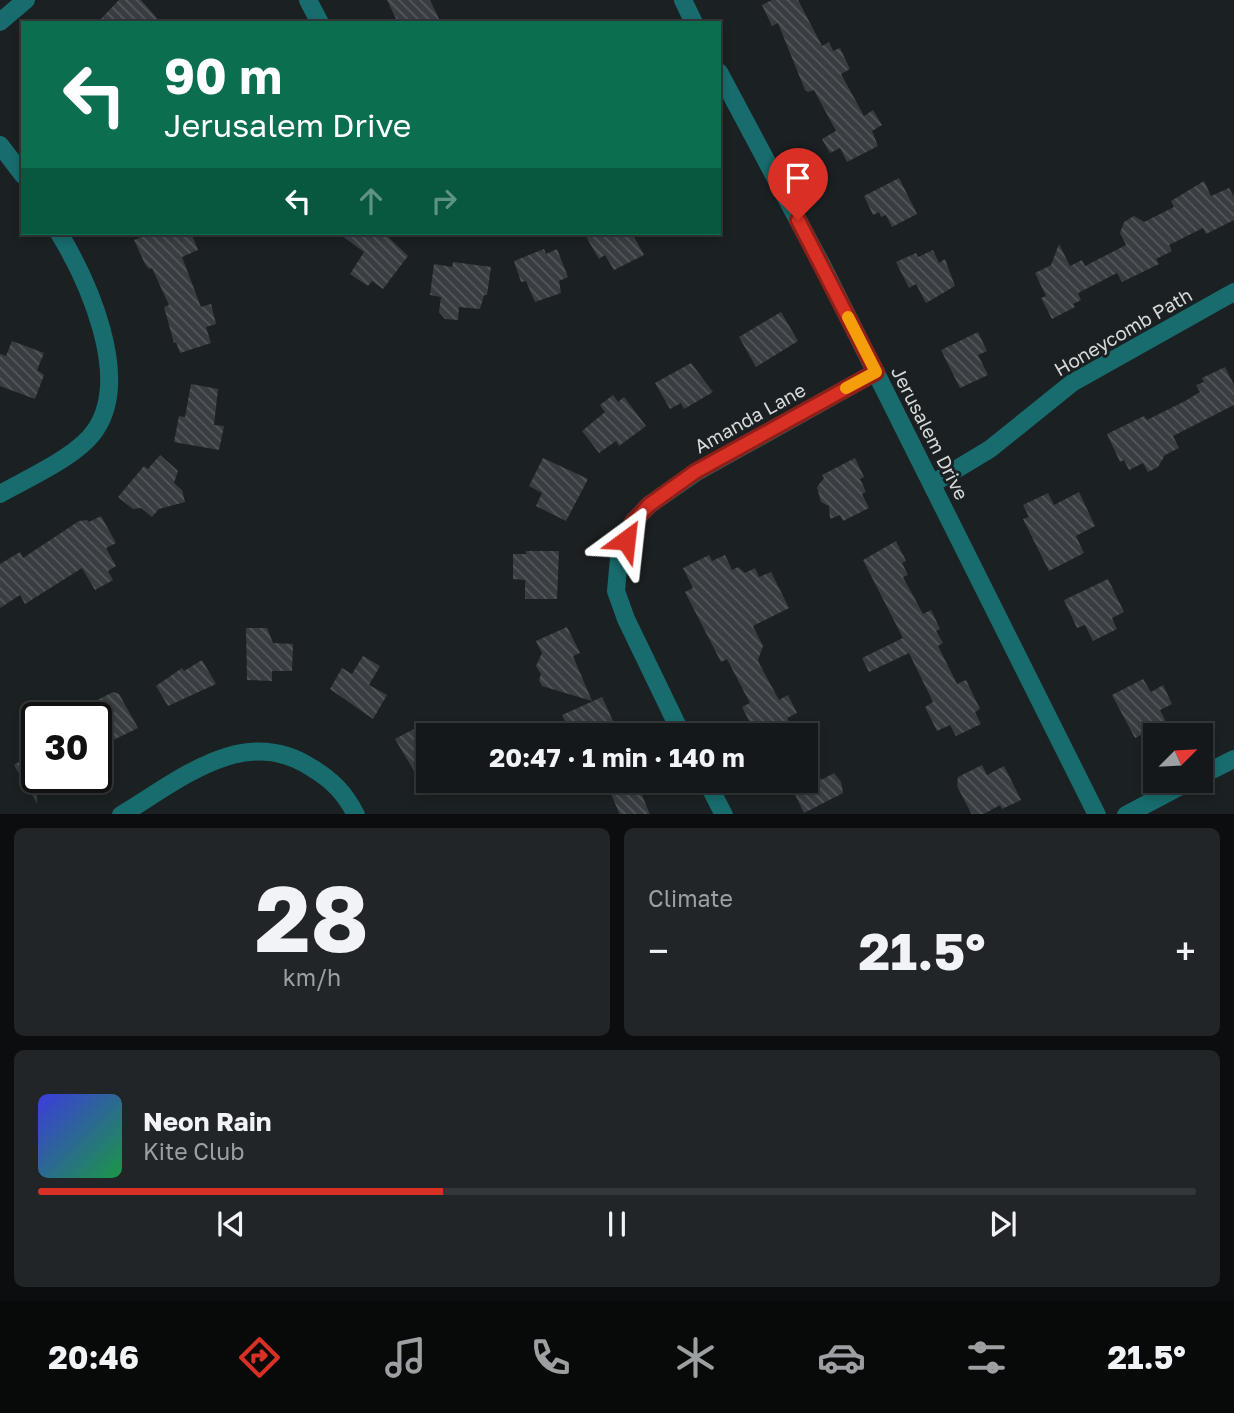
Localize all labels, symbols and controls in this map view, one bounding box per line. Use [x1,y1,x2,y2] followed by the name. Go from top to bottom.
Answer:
[164,46,282,105] text: 90 m
[49,49,140,140] icon: left
[164,106,411,144] text: Jerusalem Drive
[768,148,828,220] pin
[779,159,817,197] icon: arrive
[279,182,317,220] icon: left
[352,182,390,220] icon: ahead
[425,182,463,220] icon: right
[1050,283,1196,380] street label: Honeycomb Path
[887,362,974,503] street label: Jerusalem Drive
[690,378,809,458] street label: Amanda Lane
[589,503,663,577] position arrow
[21,702,112,793] speed limit sign: 30
[1143,723,1213,793] north arrow
[1143,723,1213,793] map controls
[489,742,745,773] text: 20:47 · 1 min · 140 m
[255,863,369,972] text: 28
[648,884,733,912] text: Climate
[858,919,986,981] text: 21.5°
[648,928,669,973] text: −
[1175,928,1196,973] text: +
[283,963,341,991] text: km/h
[143,1106,272,1137] text: Neon Rain
[143,1137,244,1165] text: Kite Club
[212,1205,250,1243] icon: previous
[598,1205,636,1243] icon: pause
[984,1205,1022,1243] icon: next
[235,1333,284,1382] icon: directions
[381,1333,430,1382] icon: music
[526,1333,575,1382] icon: phone
[671,1333,720,1382] icon: climate
[817,1333,866,1382] icon: car
[962,1333,1011,1382] icon: filters
[48,1338,139,1376] text: 20:46
[1107,1338,1186,1376] text: 21.5°

